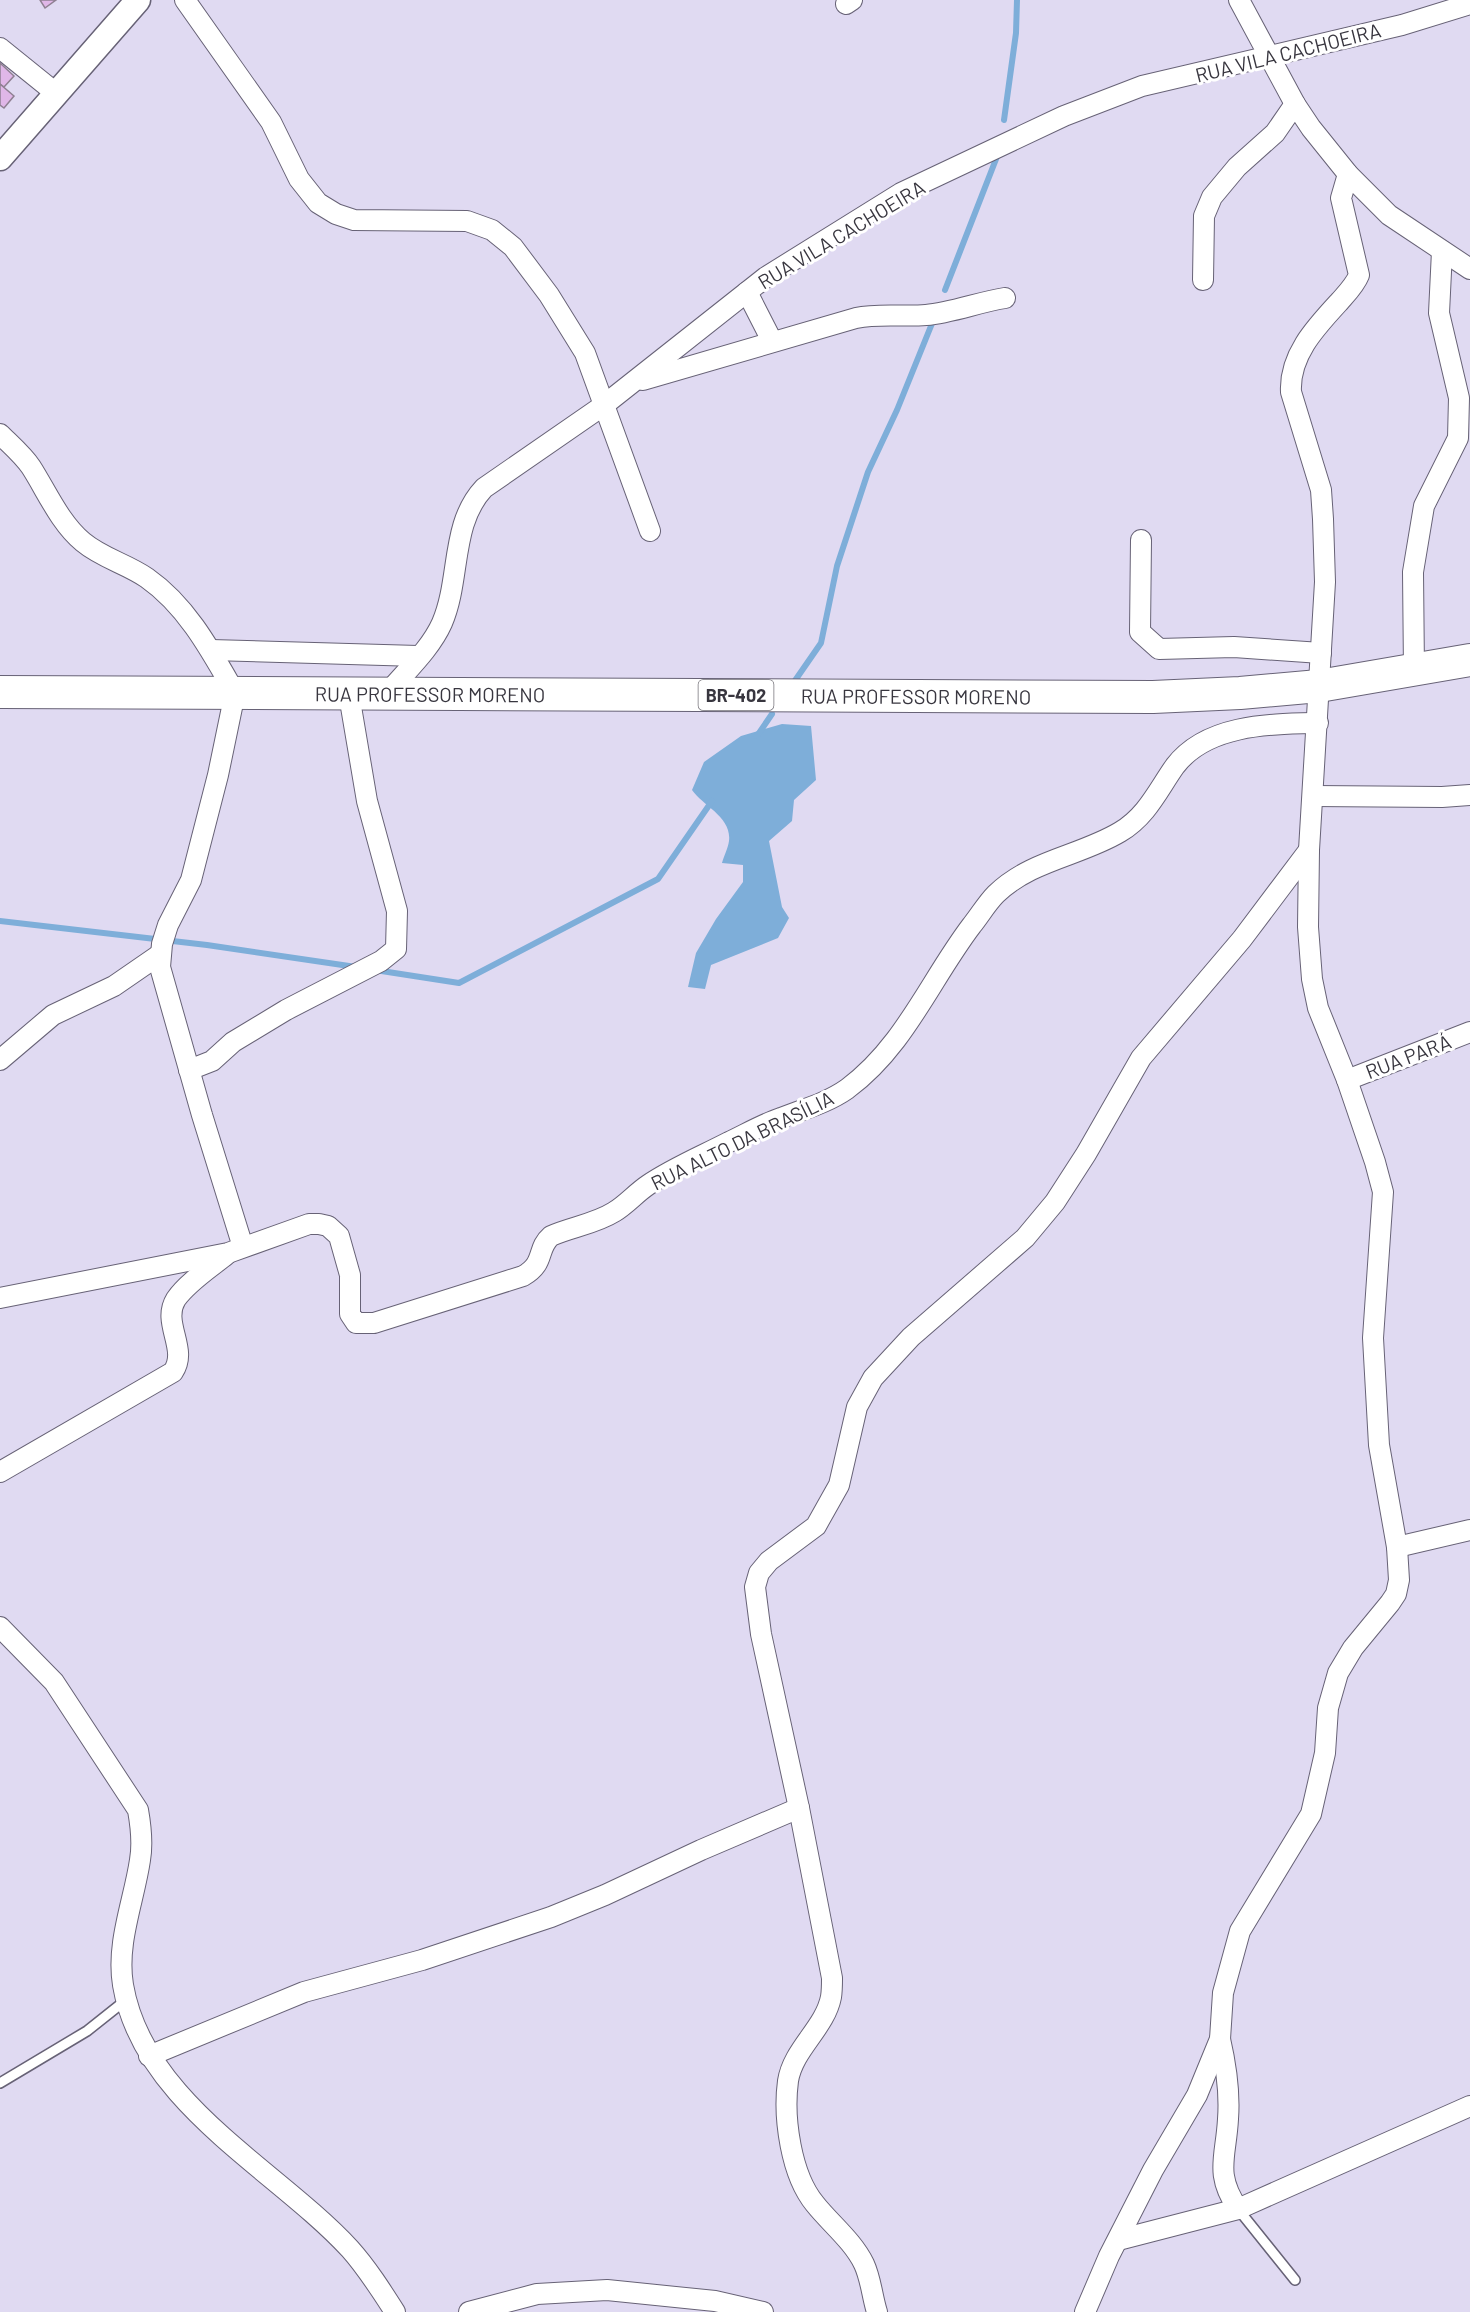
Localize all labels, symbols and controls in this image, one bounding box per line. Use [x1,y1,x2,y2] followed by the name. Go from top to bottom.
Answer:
[1193,17,1383,87] street label: RUA VILA CACHOEIRA
[753,175,929,293] street label: RUA VILA CACHOEIRA
[698,680,774,710] road number: BR-402
[315,681,545,706] street label: RUA PROFESSOR MORENO
[801,683,1031,708] street label: RUA PROFESSOR MORENO
[1362,1029,1454,1083] street label: RUA PARÁ
[647,1085,837,1195] street label: RUA ALTO DA BRASÍLIA

